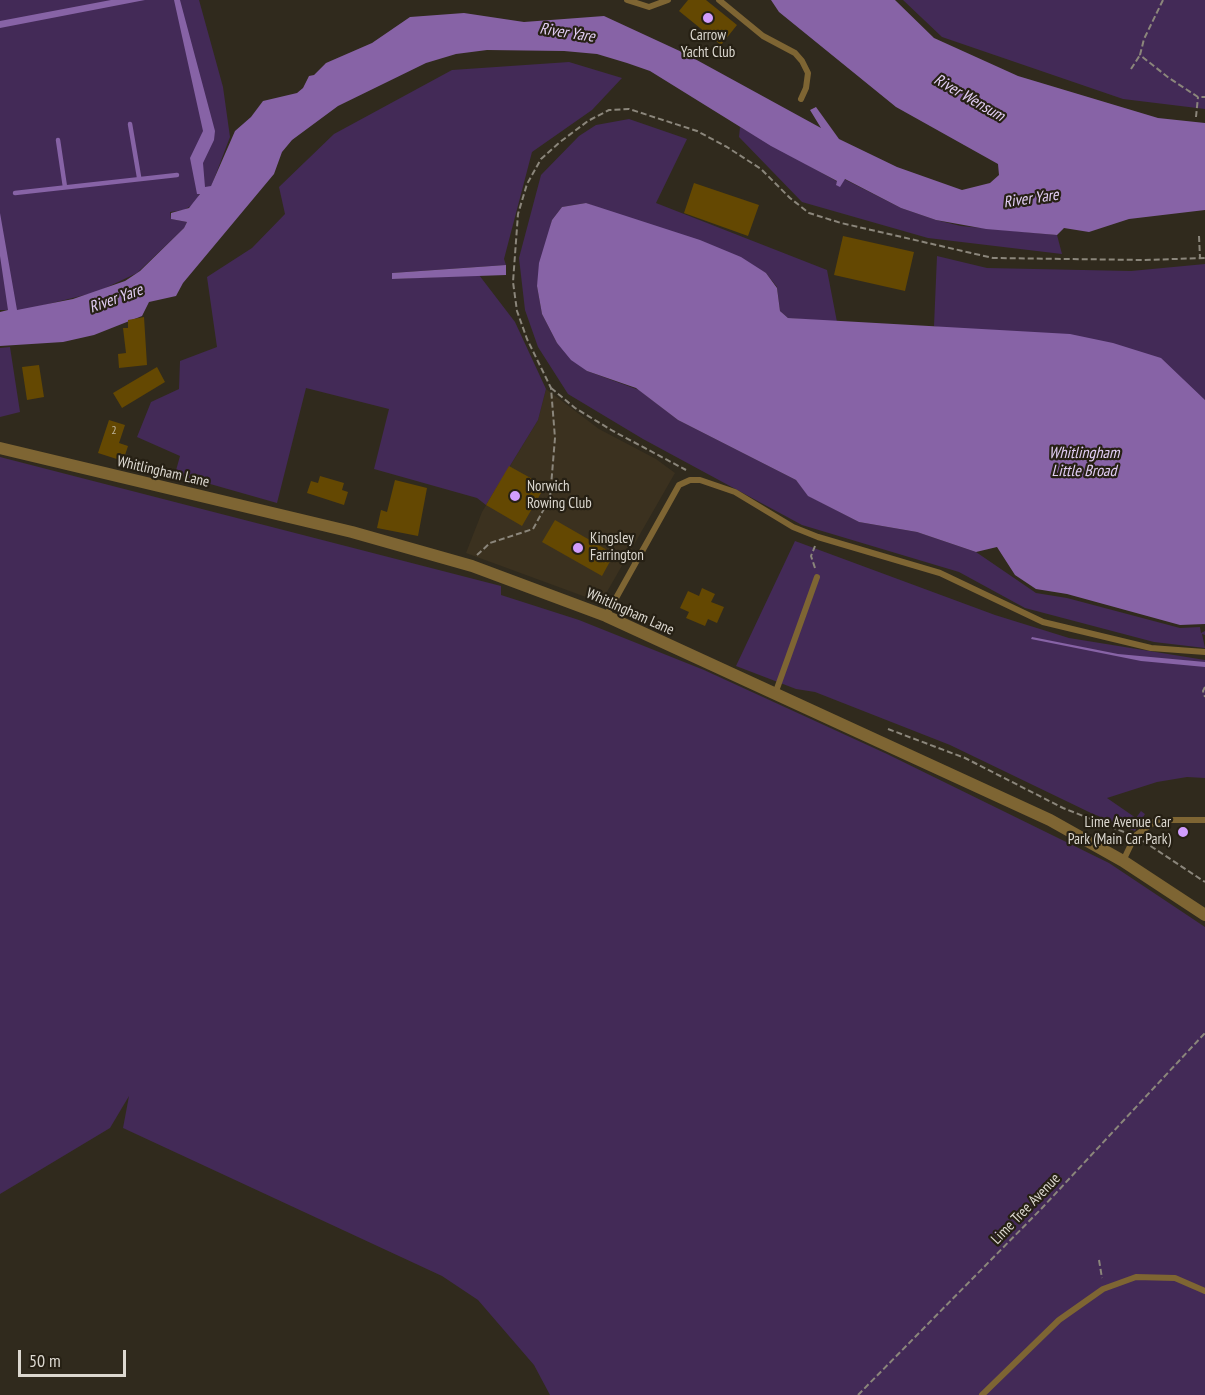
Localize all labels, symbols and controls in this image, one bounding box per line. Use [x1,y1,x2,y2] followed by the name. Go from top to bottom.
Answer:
[701,11,715,25] marker: Carrow Yacht Club
[538,19,596,47] water label: River Yare
[681,27,735,62] place label: Carrow Yacht Club
[930,70,1008,126] water label: River Wensum
[1002,186,1060,212] water label: River Yare
[87,280,145,318] water label: River Yare
[111,424,117,438] house number: 2
[1049,443,1119,481] water label: Whitlingham Little Broad
[115,453,211,491] street label: Whitlingham Lane
[527,478,592,513] place label: Norwich Rowing Club
[508,489,522,503] marker: Norwich Rowing Club
[590,530,644,565] place label: Kingsley Farrington
[571,541,585,555] marker: Kingsley Farrington
[583,585,677,639] street label: Whitlingham Lane
[1068,814,1171,849] place label: Lime Avenue Car Park (Main Car Park)
[1176,825,1190,839] marker: Lime Avenue Car Park (Main Car Park)
[988,1170,1064,1248] street label: Lime Tree Avenue
[21,1338,129,1376] scale bar
[29,1349,61,1372] text: 50 m

